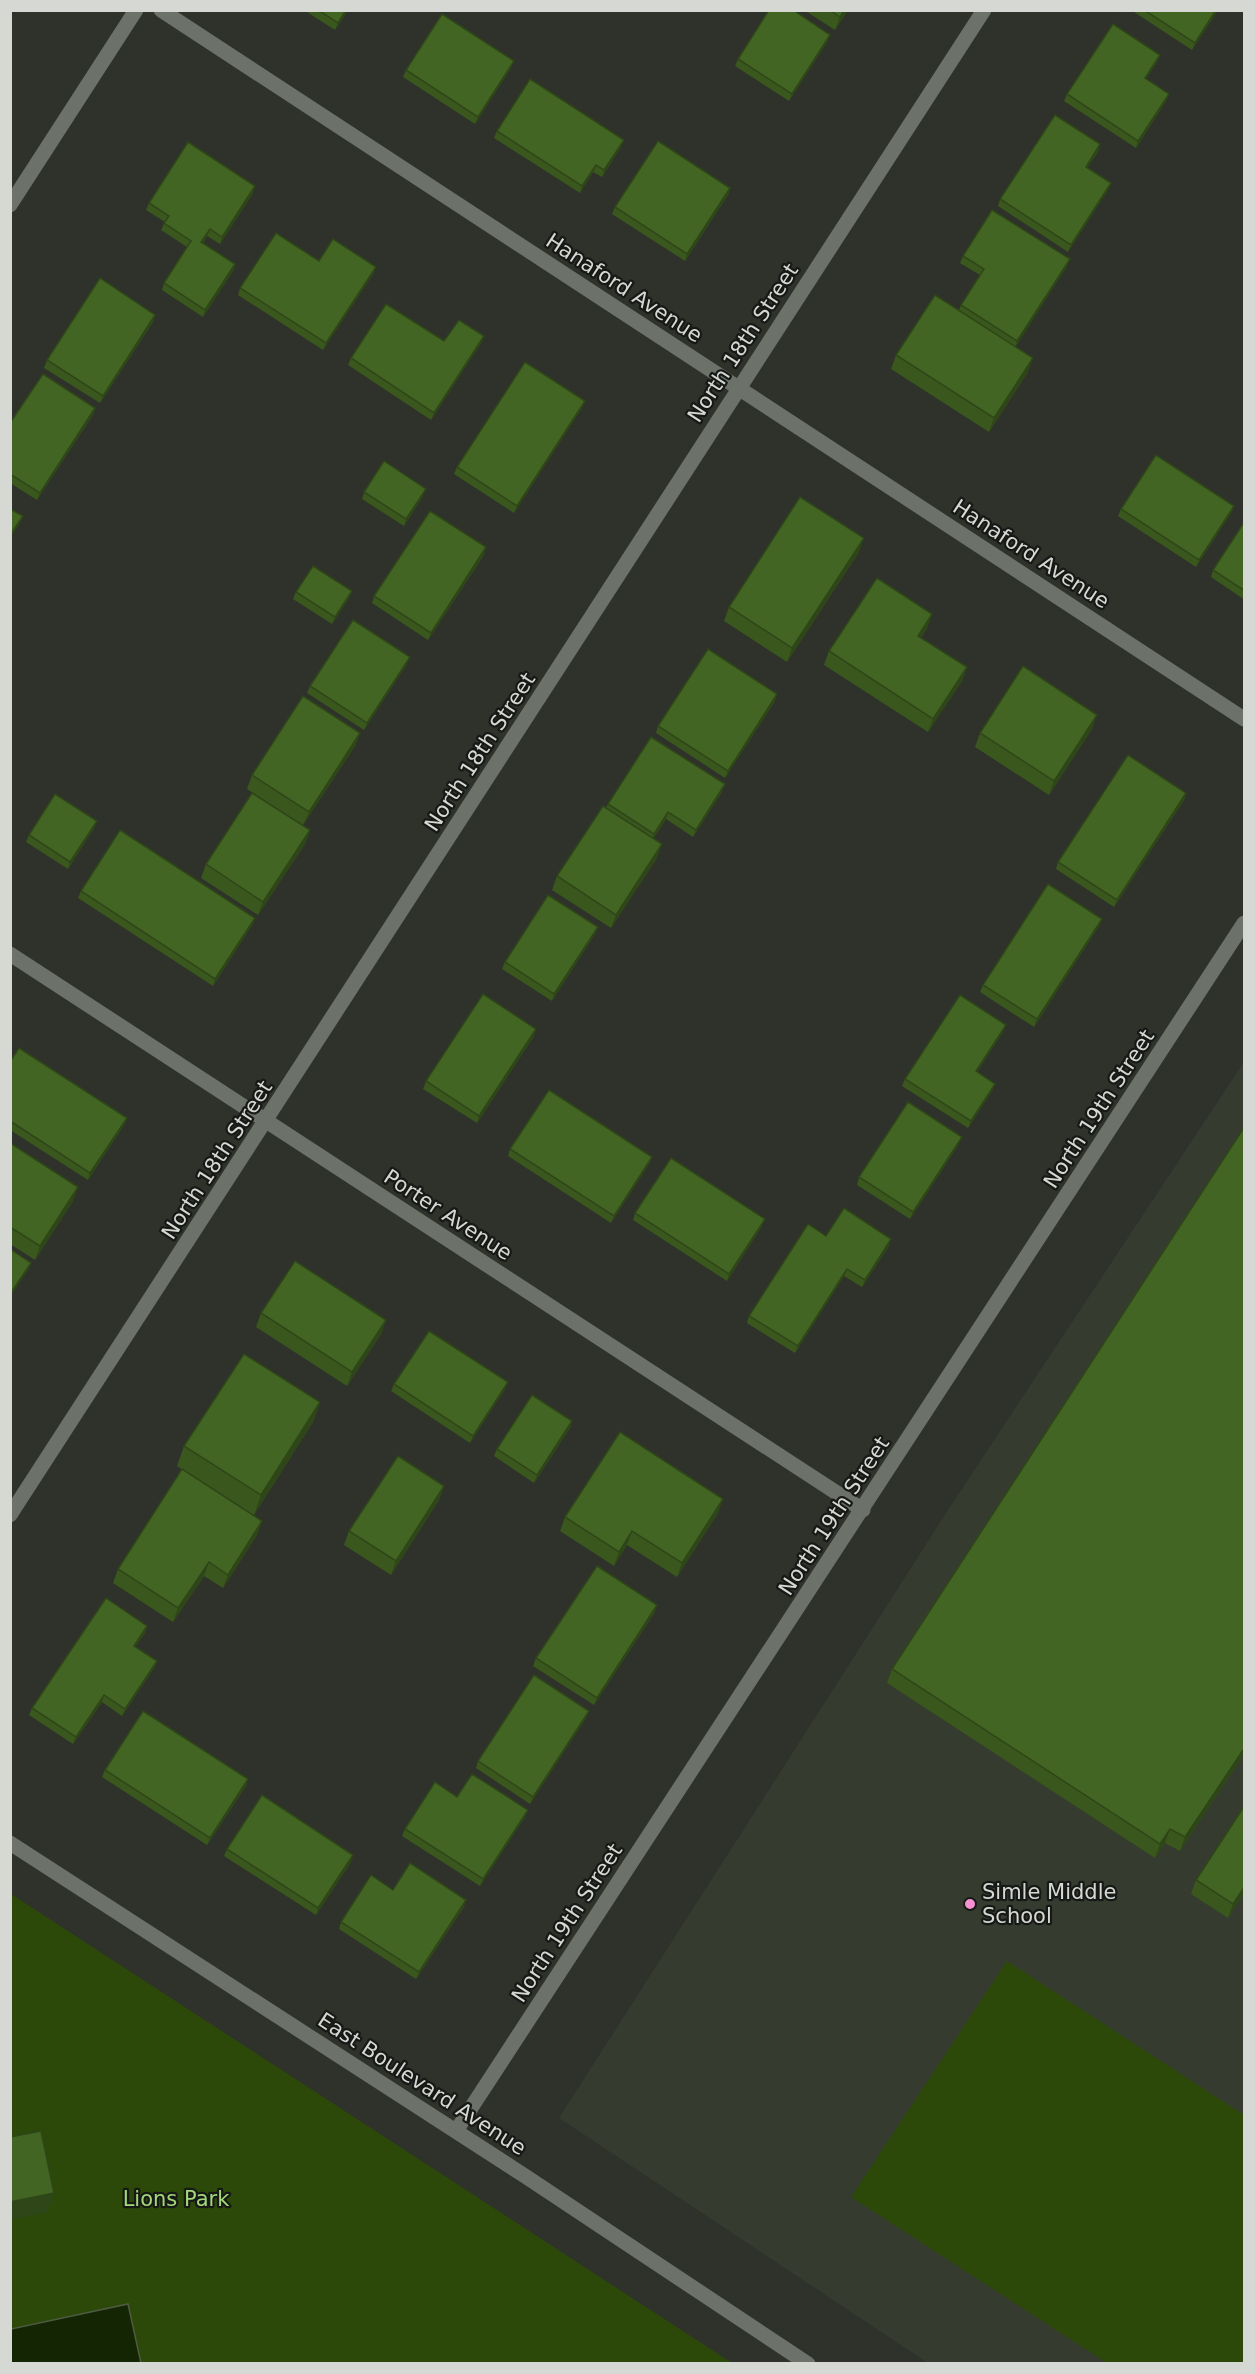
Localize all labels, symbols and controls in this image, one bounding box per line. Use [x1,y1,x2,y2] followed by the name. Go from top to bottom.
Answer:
[541,229,707,347] street label: Hanaford Avenue
[683,259,803,427] street label: North 18th Street
[948,495,1114,613] street label: Hanaford Avenue
[420,668,540,836] street label: North 18th Street
[1039,1025,1159,1193] street label: North 19th Street
[157,1076,277,1244] street label: North 18th Street
[379,1165,517,1265] street label: Porter Avenue
[774,1432,894,1600] street label: North 19th Street
[507,1839,627,2007] street label: North 19th Street
[982,1880,1116,1928] place label: Simle Middle School
[963,1897,977,1911] marker: Simle Middle School
[314,2008,530,2160] street label: East Boulevard Avenue
[123,2187,230,2211] park label: Lions Park

